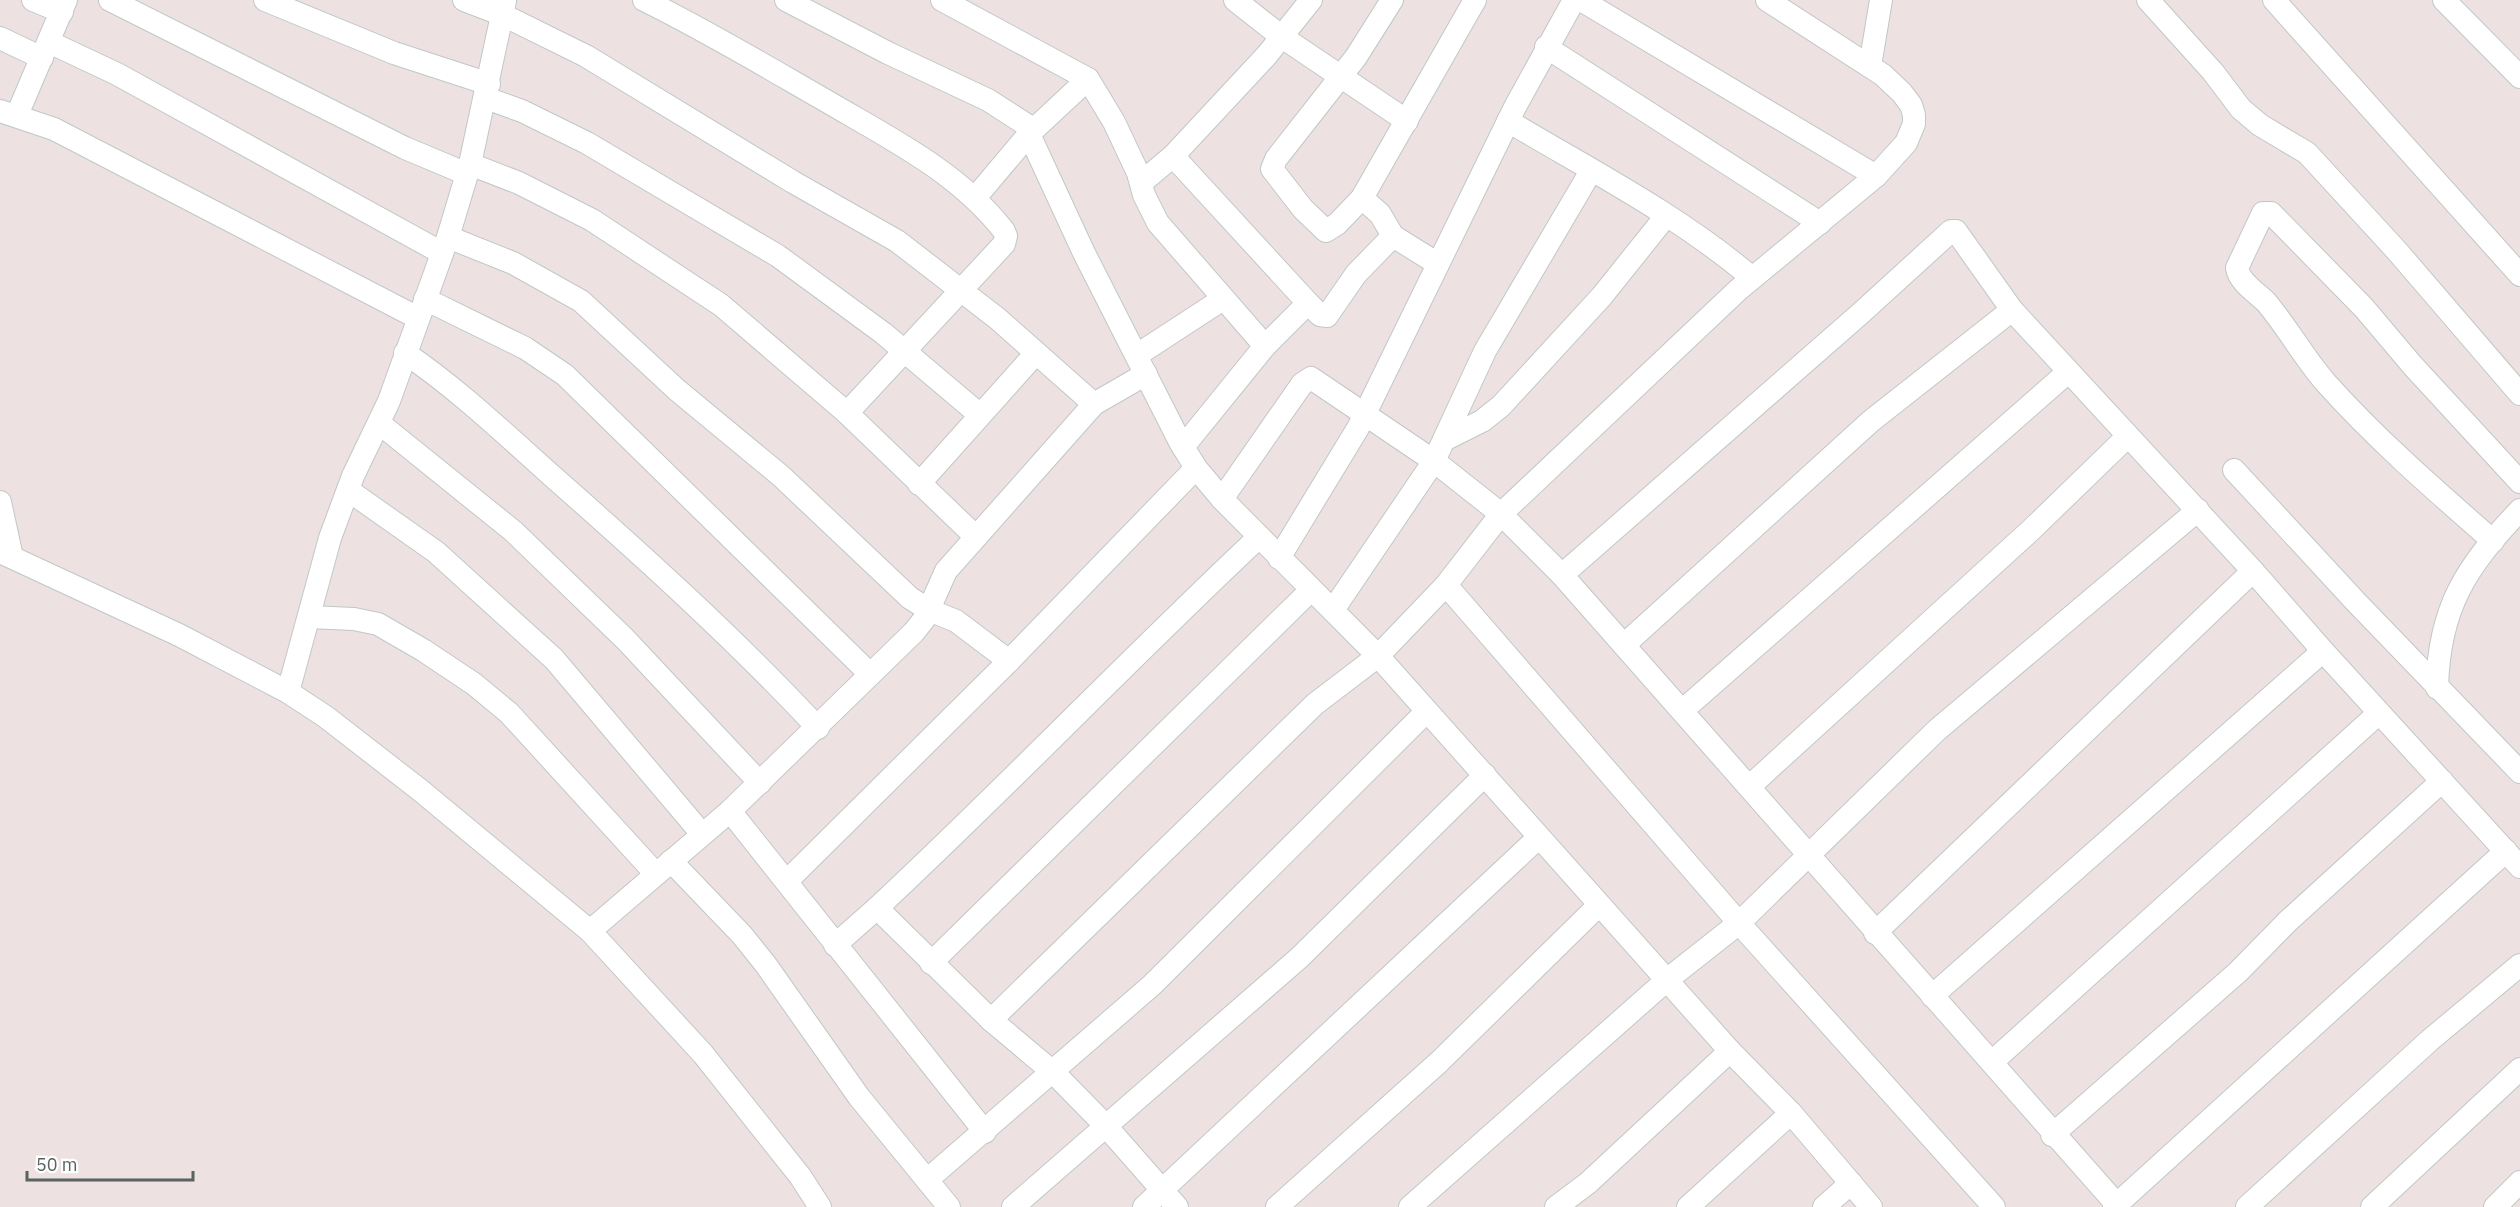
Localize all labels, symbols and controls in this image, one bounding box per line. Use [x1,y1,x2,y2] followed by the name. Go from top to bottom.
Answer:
[27,1144,194,1182] scale bar
[36,1153,78,1176] text: 50 m

